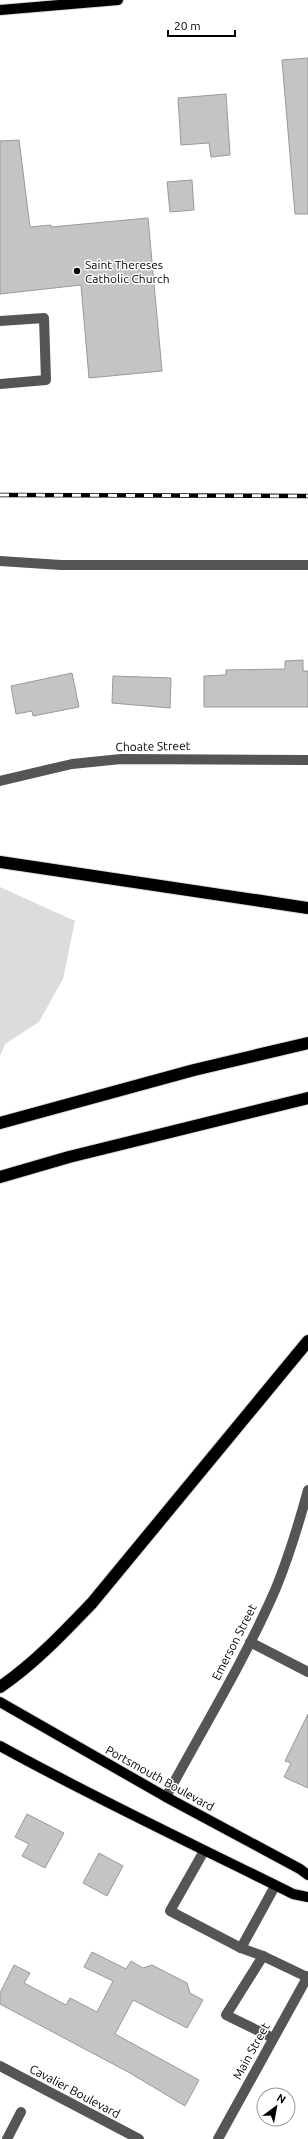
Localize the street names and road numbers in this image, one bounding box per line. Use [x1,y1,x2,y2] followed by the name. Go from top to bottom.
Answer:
[115,739,191,753] street label: Choate Street
[209,1602,259,1682] street label: Emerson Street
[104,1743,216,1813] street label: Portsmouth Boulevard
[230,2020,272,2082] street label: Main Street
[28,2062,122,2120] street label: Cavalier Boulevard

